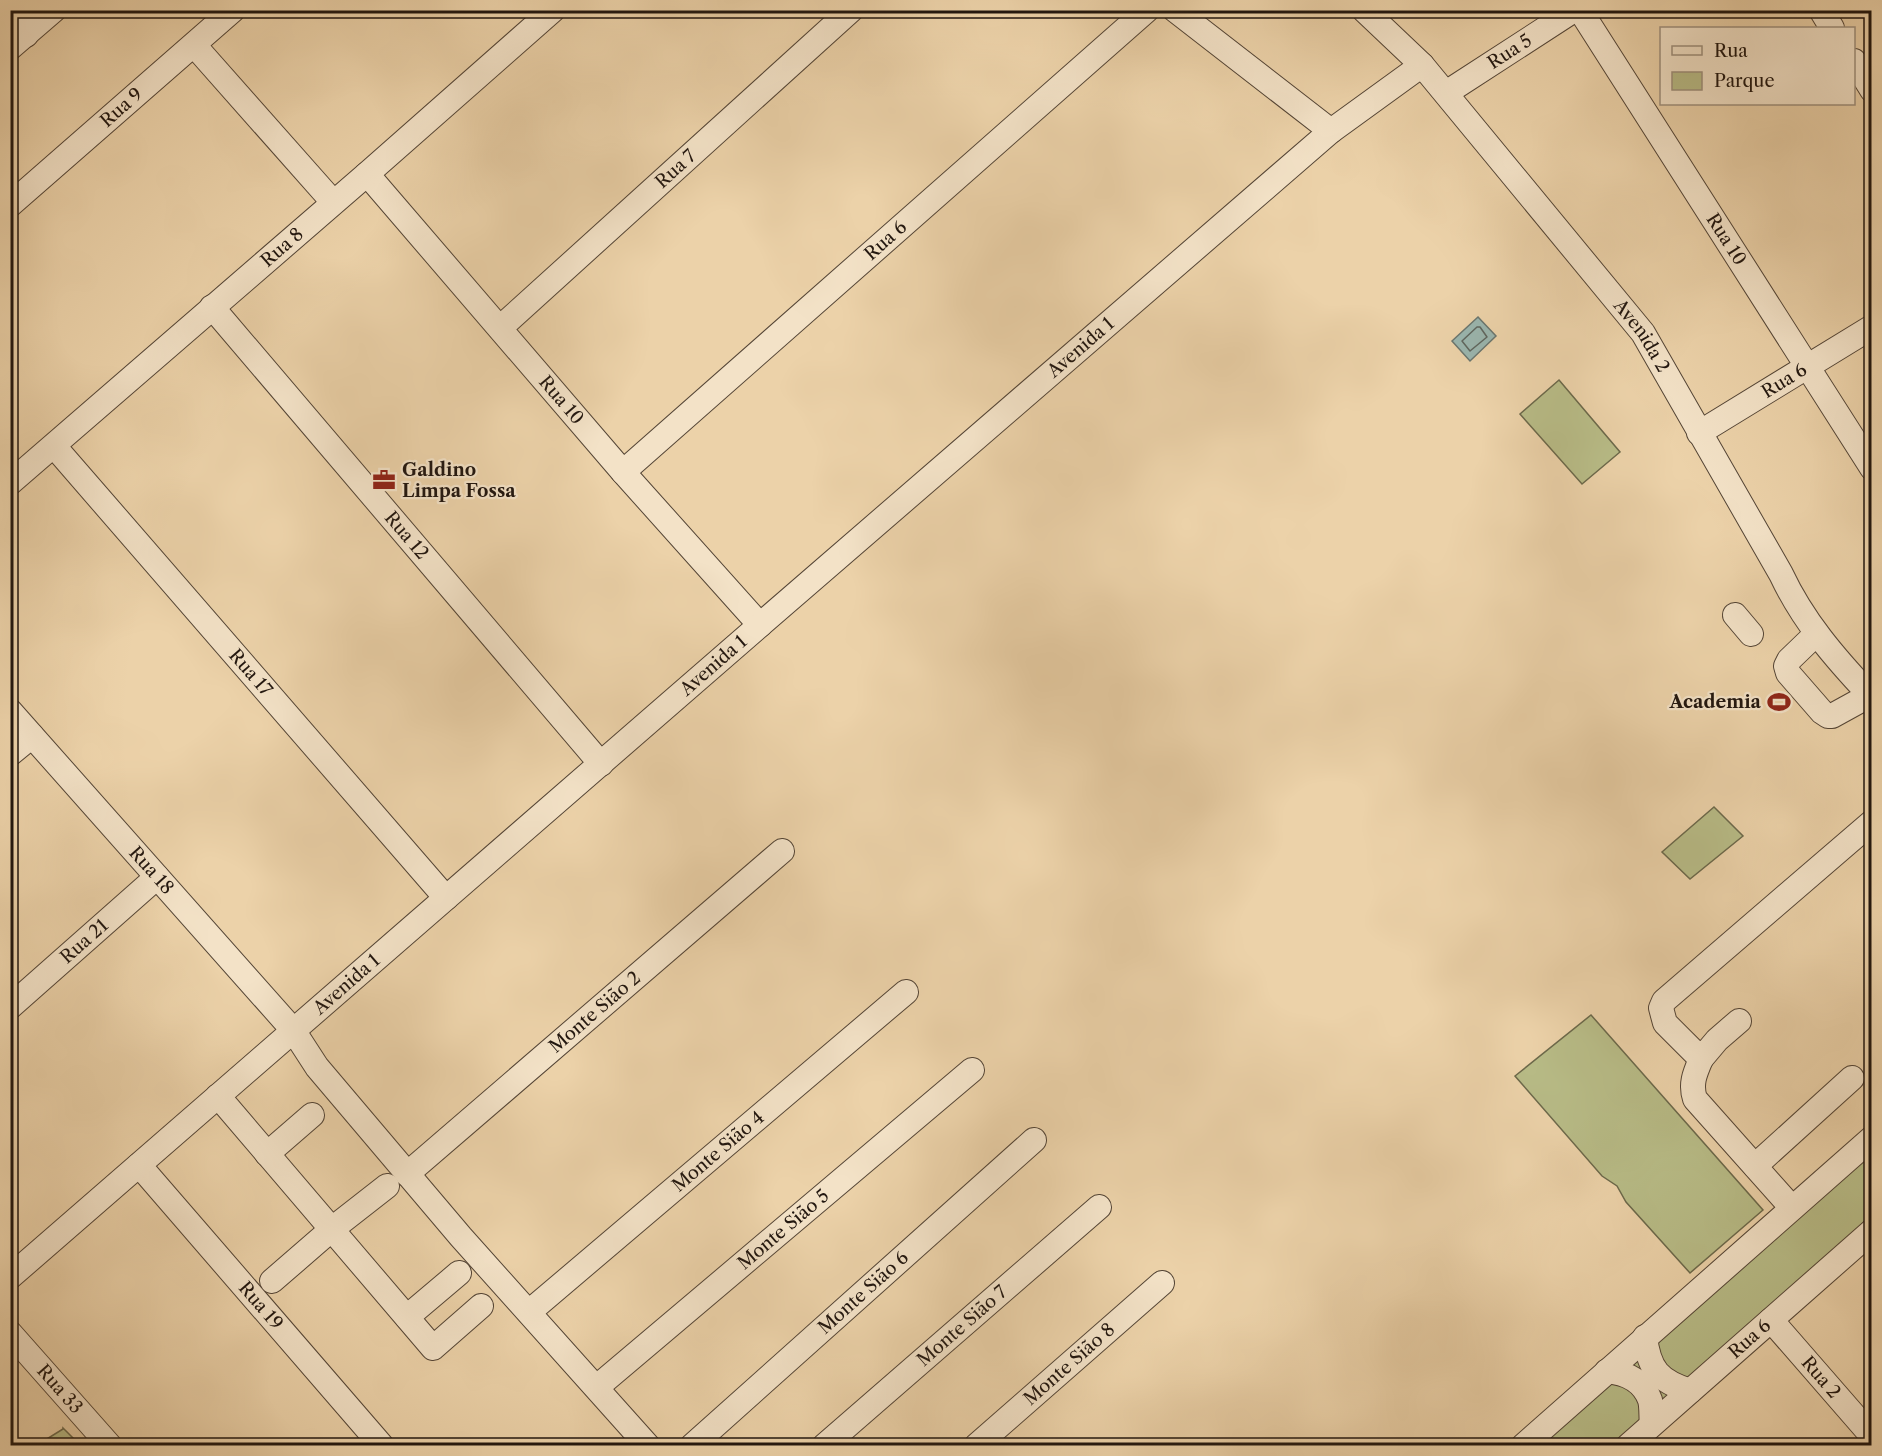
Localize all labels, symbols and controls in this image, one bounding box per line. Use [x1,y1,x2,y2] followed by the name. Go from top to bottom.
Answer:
[1660,27,1855,105] legend
[1484,29,1536,74] street label: Rua 5
[1714,40,1748,62] text: Rua
[1714,70,1775,92] text: Parque
[96,83,147,132] street label: Rua 9
[651,145,701,193] street label: Rua 7
[1702,209,1751,269] street label: Rua 10
[860,216,911,265] street label: Rua 6
[256,223,308,272] street label: Rua 8
[1608,294,1674,376] street label: Avenida 2
[1042,312,1119,383] street label: Avenida 1
[1758,359,1811,403] street label: Rua 6
[534,371,588,429] street label: Rua 10
[402,459,516,502] place label: Galdino Limpa Fossa
[371,467,397,493] office icon: Galdino Limpa Fossa
[380,507,433,564] street label: Rua 12
[675,630,751,701] street label: Avenida 1
[224,645,277,701] street label: Rua 17
[1766,689,1792,715] sports icon: Academia
[1668,691,1762,713] place label: Academia
[124,842,178,899] street label: Rua 18
[56,914,113,968] street label: Rua 21
[308,949,385,1020] street label: Avenida 1
[545,967,645,1057] street label: Monte Sião 2
[668,1106,768,1197] street label: Monte Sião 4
[733,1185,834,1274] street label: Monte Sião 5
[814,1247,913,1339] street label: Monte Sião 6
[234,1277,287,1334] street label: Rua 19
[913,1281,1012,1371] street label: Monte Sião 7
[1724,1314,1775,1363] street label: Rua 6
[1019,1319,1119,1410] street label: Monte Sião 8
[1797,1352,1845,1403] street label: Rua 2
[32,1360,87,1418] street label: Rua 33

